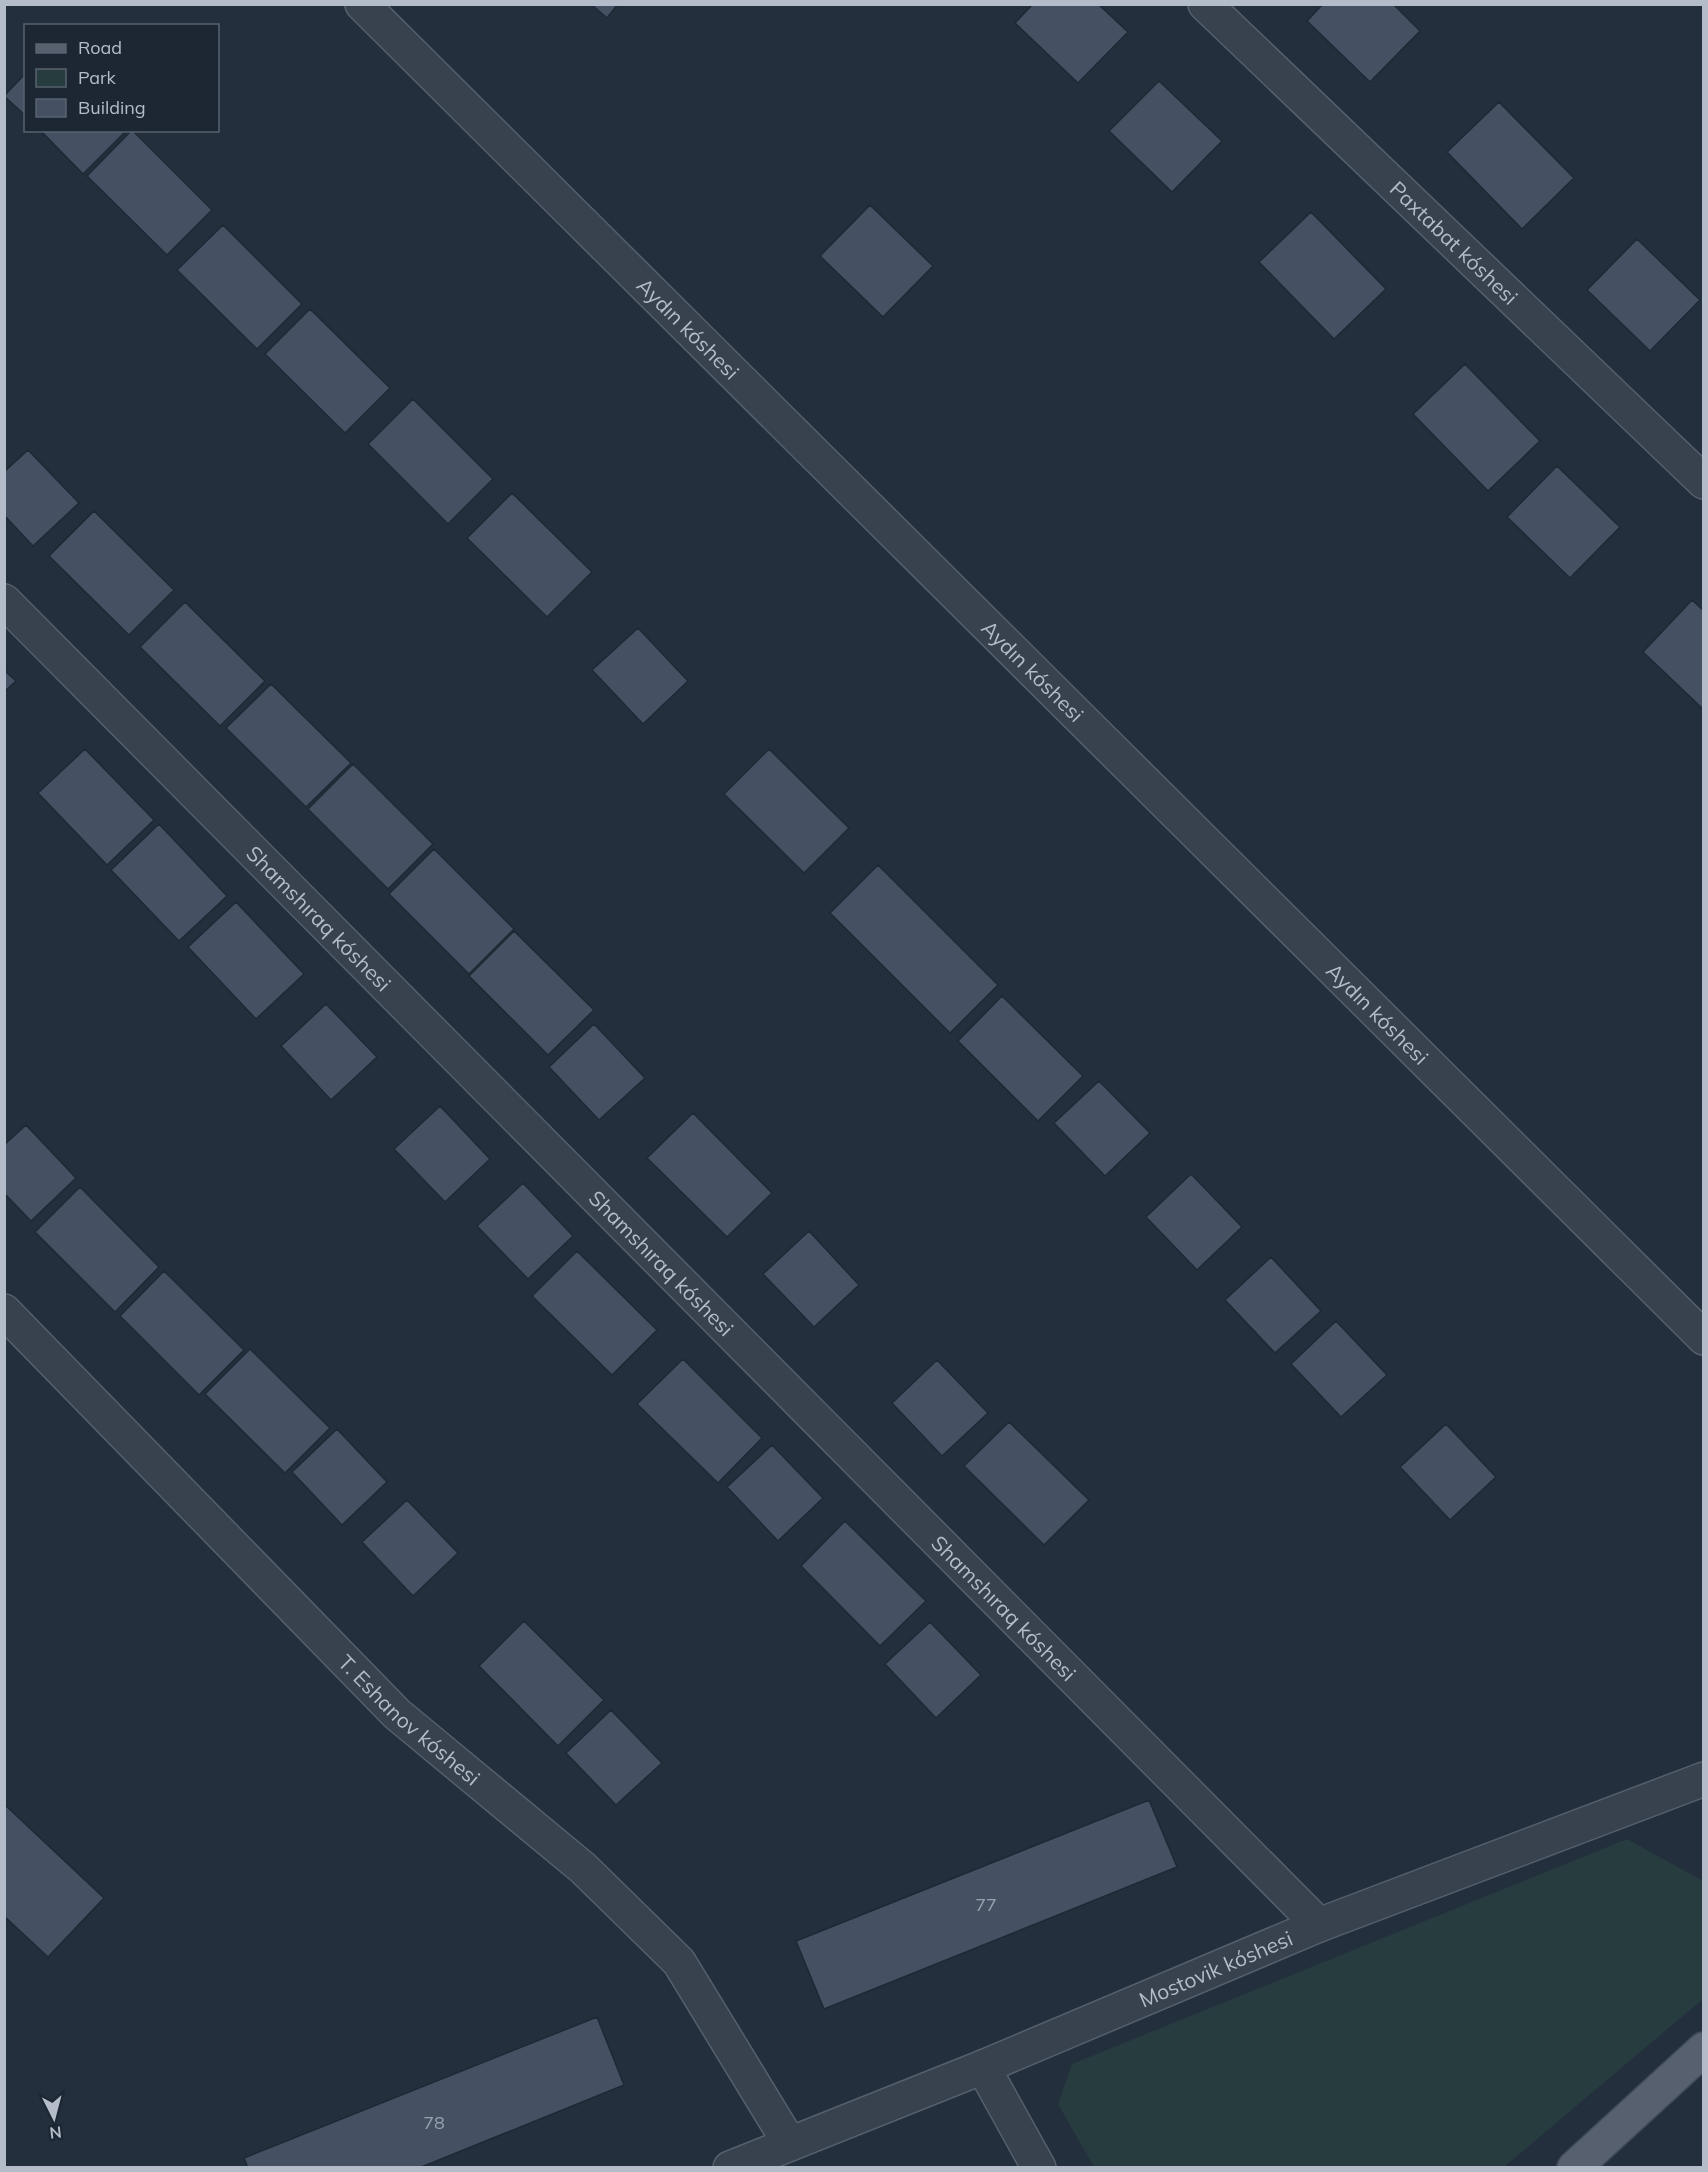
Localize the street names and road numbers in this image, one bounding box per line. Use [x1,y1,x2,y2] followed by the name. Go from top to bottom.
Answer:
[1385,175,1524,310] street label: Paxtabat kóshesi
[632,272,745,385] street label: Aydın kóshesi
[976,615,1089,727] street label: Aydın kóshesi
[241,840,397,996] street label: Shamshıraq kóshesi
[1321,957,1434,1070] street label: Aydın kóshesi
[584,1185,739,1341] street label: Shamshıraq kóshesi
[926,1530,1082,1686] street label: Shamshıraq kóshesi
[333,1649,486,1790] street label: T. Eshanov kóshesi
[1135,1925,1296,2013] street label: Mostovik kóshesi

